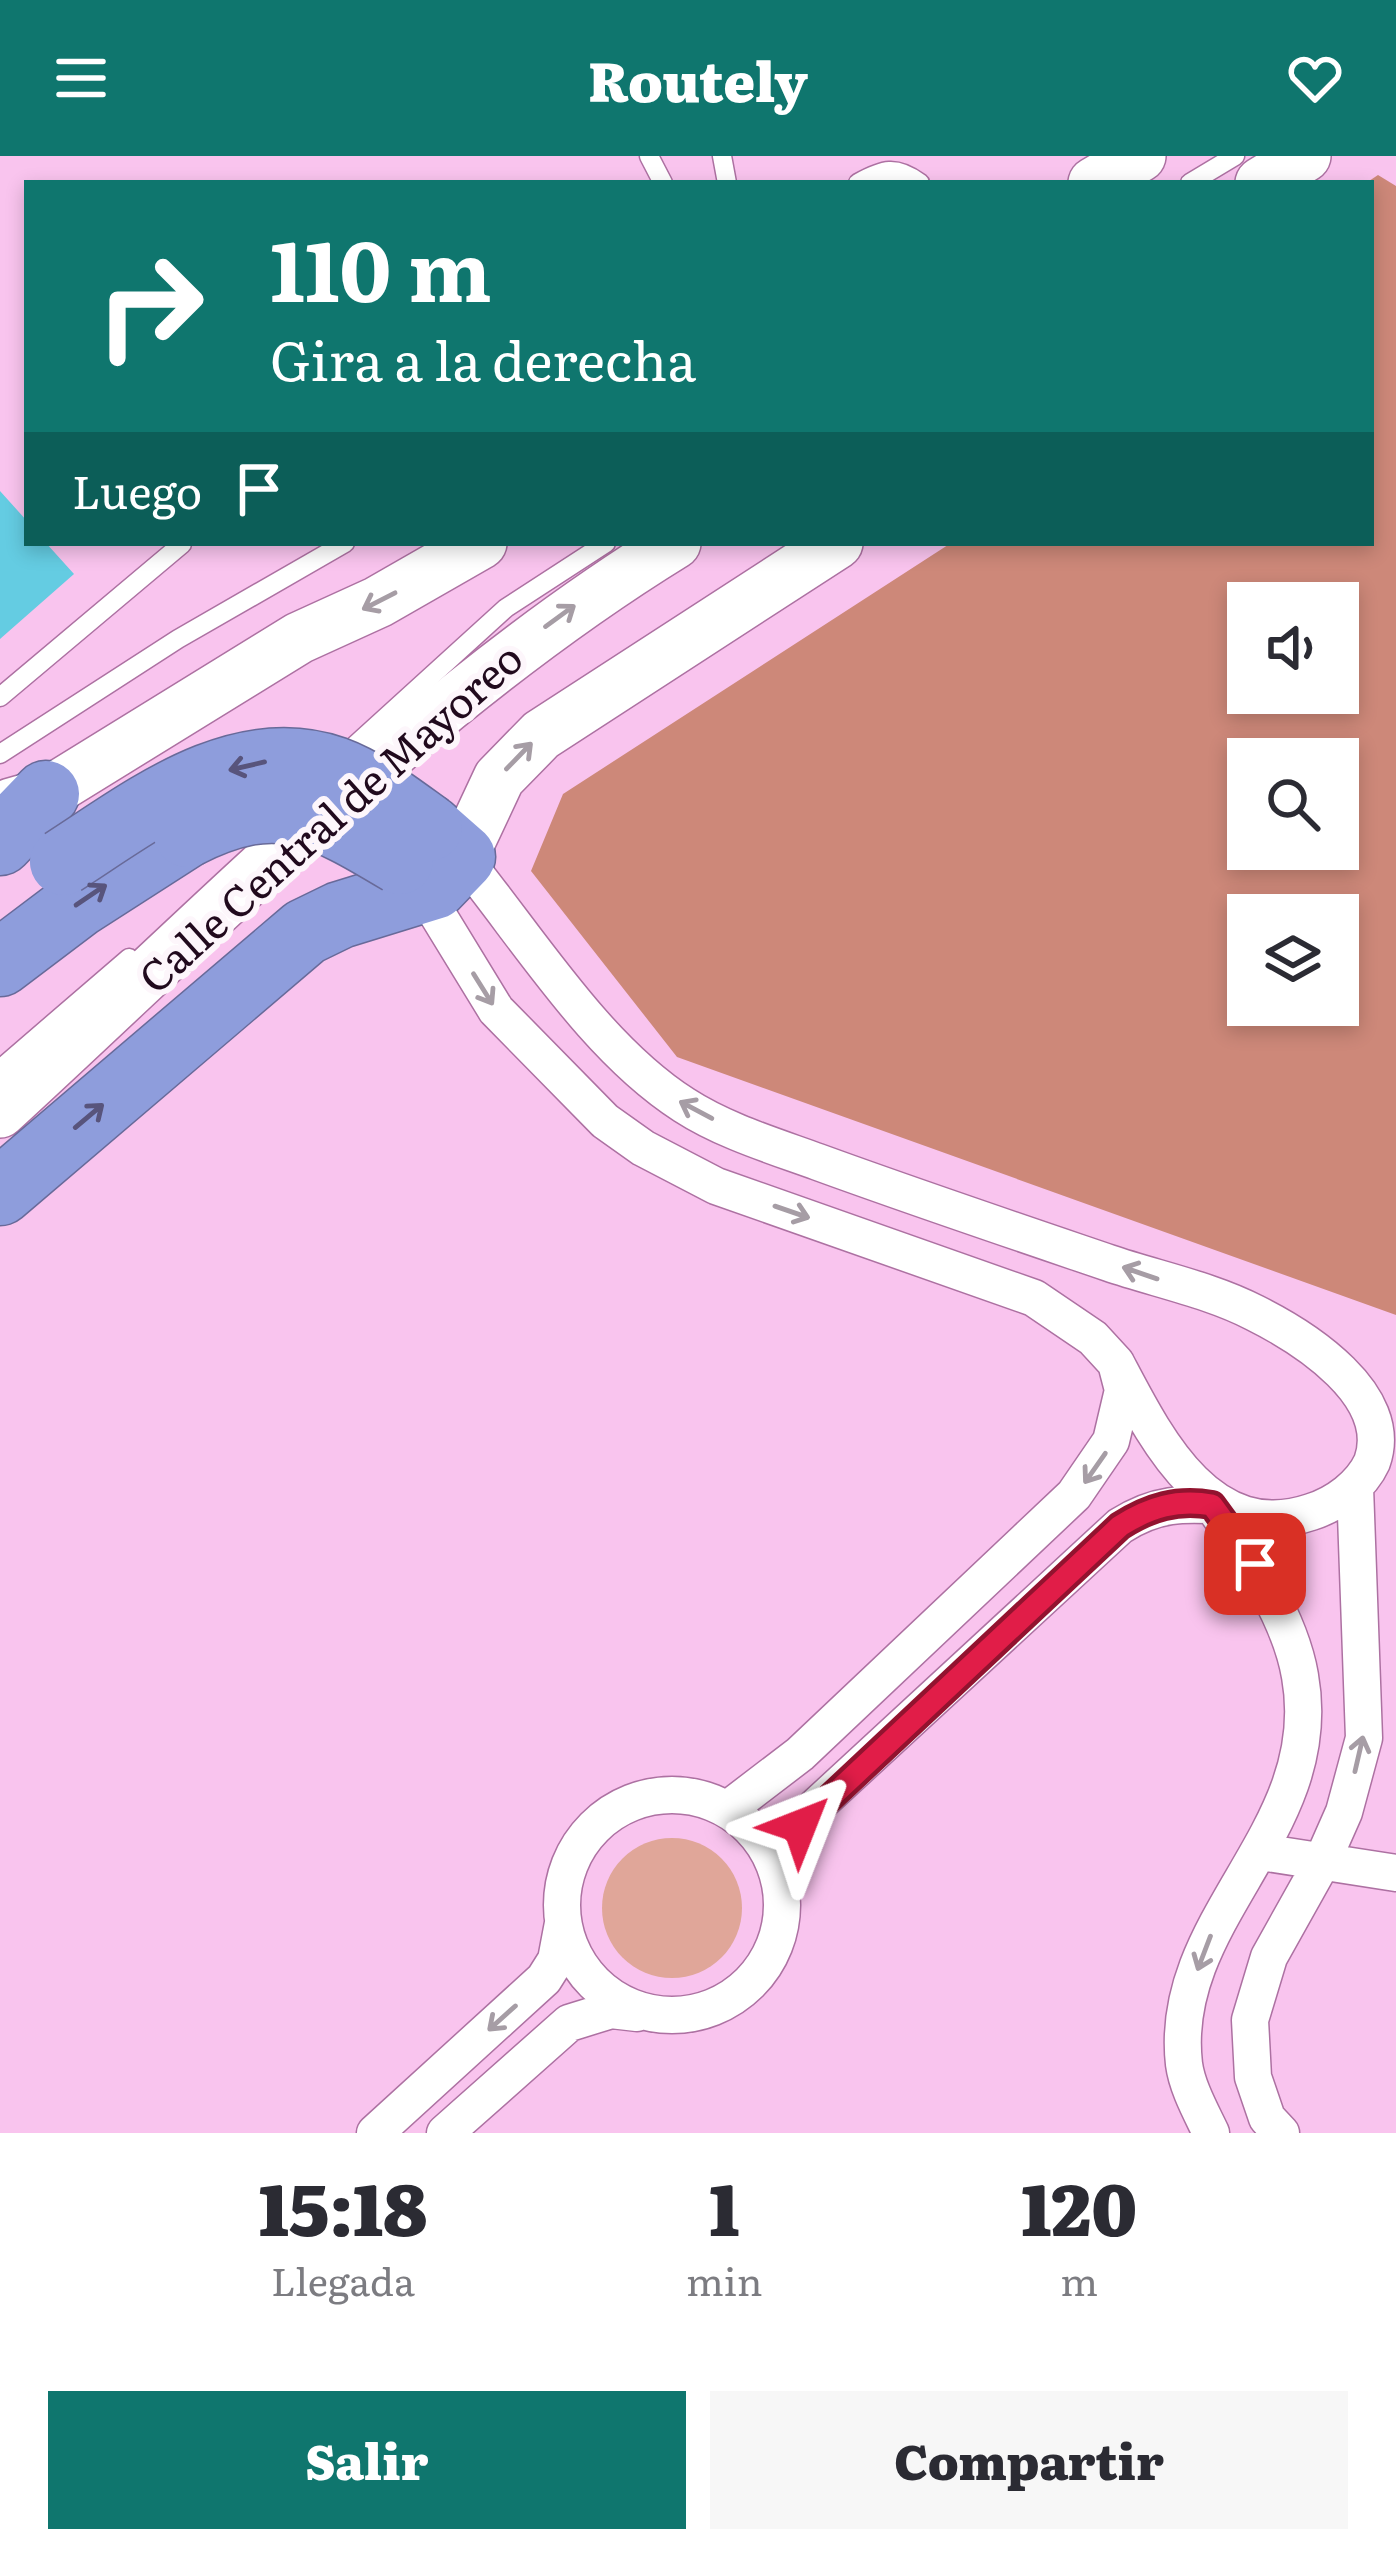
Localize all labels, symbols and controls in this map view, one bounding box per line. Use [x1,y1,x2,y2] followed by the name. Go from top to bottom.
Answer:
[588,38,808,119] text: Routely
[48,45,114,111] icon: menu
[1282,45,1348,111] icon: heart
[270,203,492,328] text: 110 m
[72,228,228,384] icon: right
[270,317,696,398] text: Gira a la derecha
[72,456,202,523] text: Luego
[226,456,292,522] icon: arrive
[1227,582,1359,1026] map controls
[1227,582,1359,714] button: sound
[362,590,398,613] one-way arrow
[543,604,576,630] one-way arrow
[123,626,535,1006] street label: Calle Central de Mayoreo
[1227,738,1359,870] button: search
[504,742,533,771] one-way arrow
[229,755,267,778] one-way arrow
[74,883,107,908] one-way arrow
[1227,894,1359,1026] button: layers
[470,971,495,1005] one-way arrow
[679,1098,714,1121] one-way arrow
[73,1102,104,1130] one-way arrow
[772,1203,810,1225] one-way arrow
[1122,1261,1160,1283] one-way arrow
[1083,1451,1108,1484] one-way arrow
[1204,1513,1306,1615] pin
[1222,1531,1288,1597] icon: arrive
[1349,1736,1371,1774] one-way arrow
[737,1763,863,1889] position arrow
[1191,1934,1213,1971] one-way arrow
[488,2004,518,2031] one-way arrow
[259,2151,427,2258] text: 15:18
[709,2151,739,2258] text: 1
[1021,2151,1137,2258] text: 120
[271,2250,415,2308] text: Llegada
[686,2250,763,2308] text: min
[1060,2250,1098,2308] text: m
[48,2391,686,2529] button: Salir
[710,2391,1348,2529] button: Compartir

